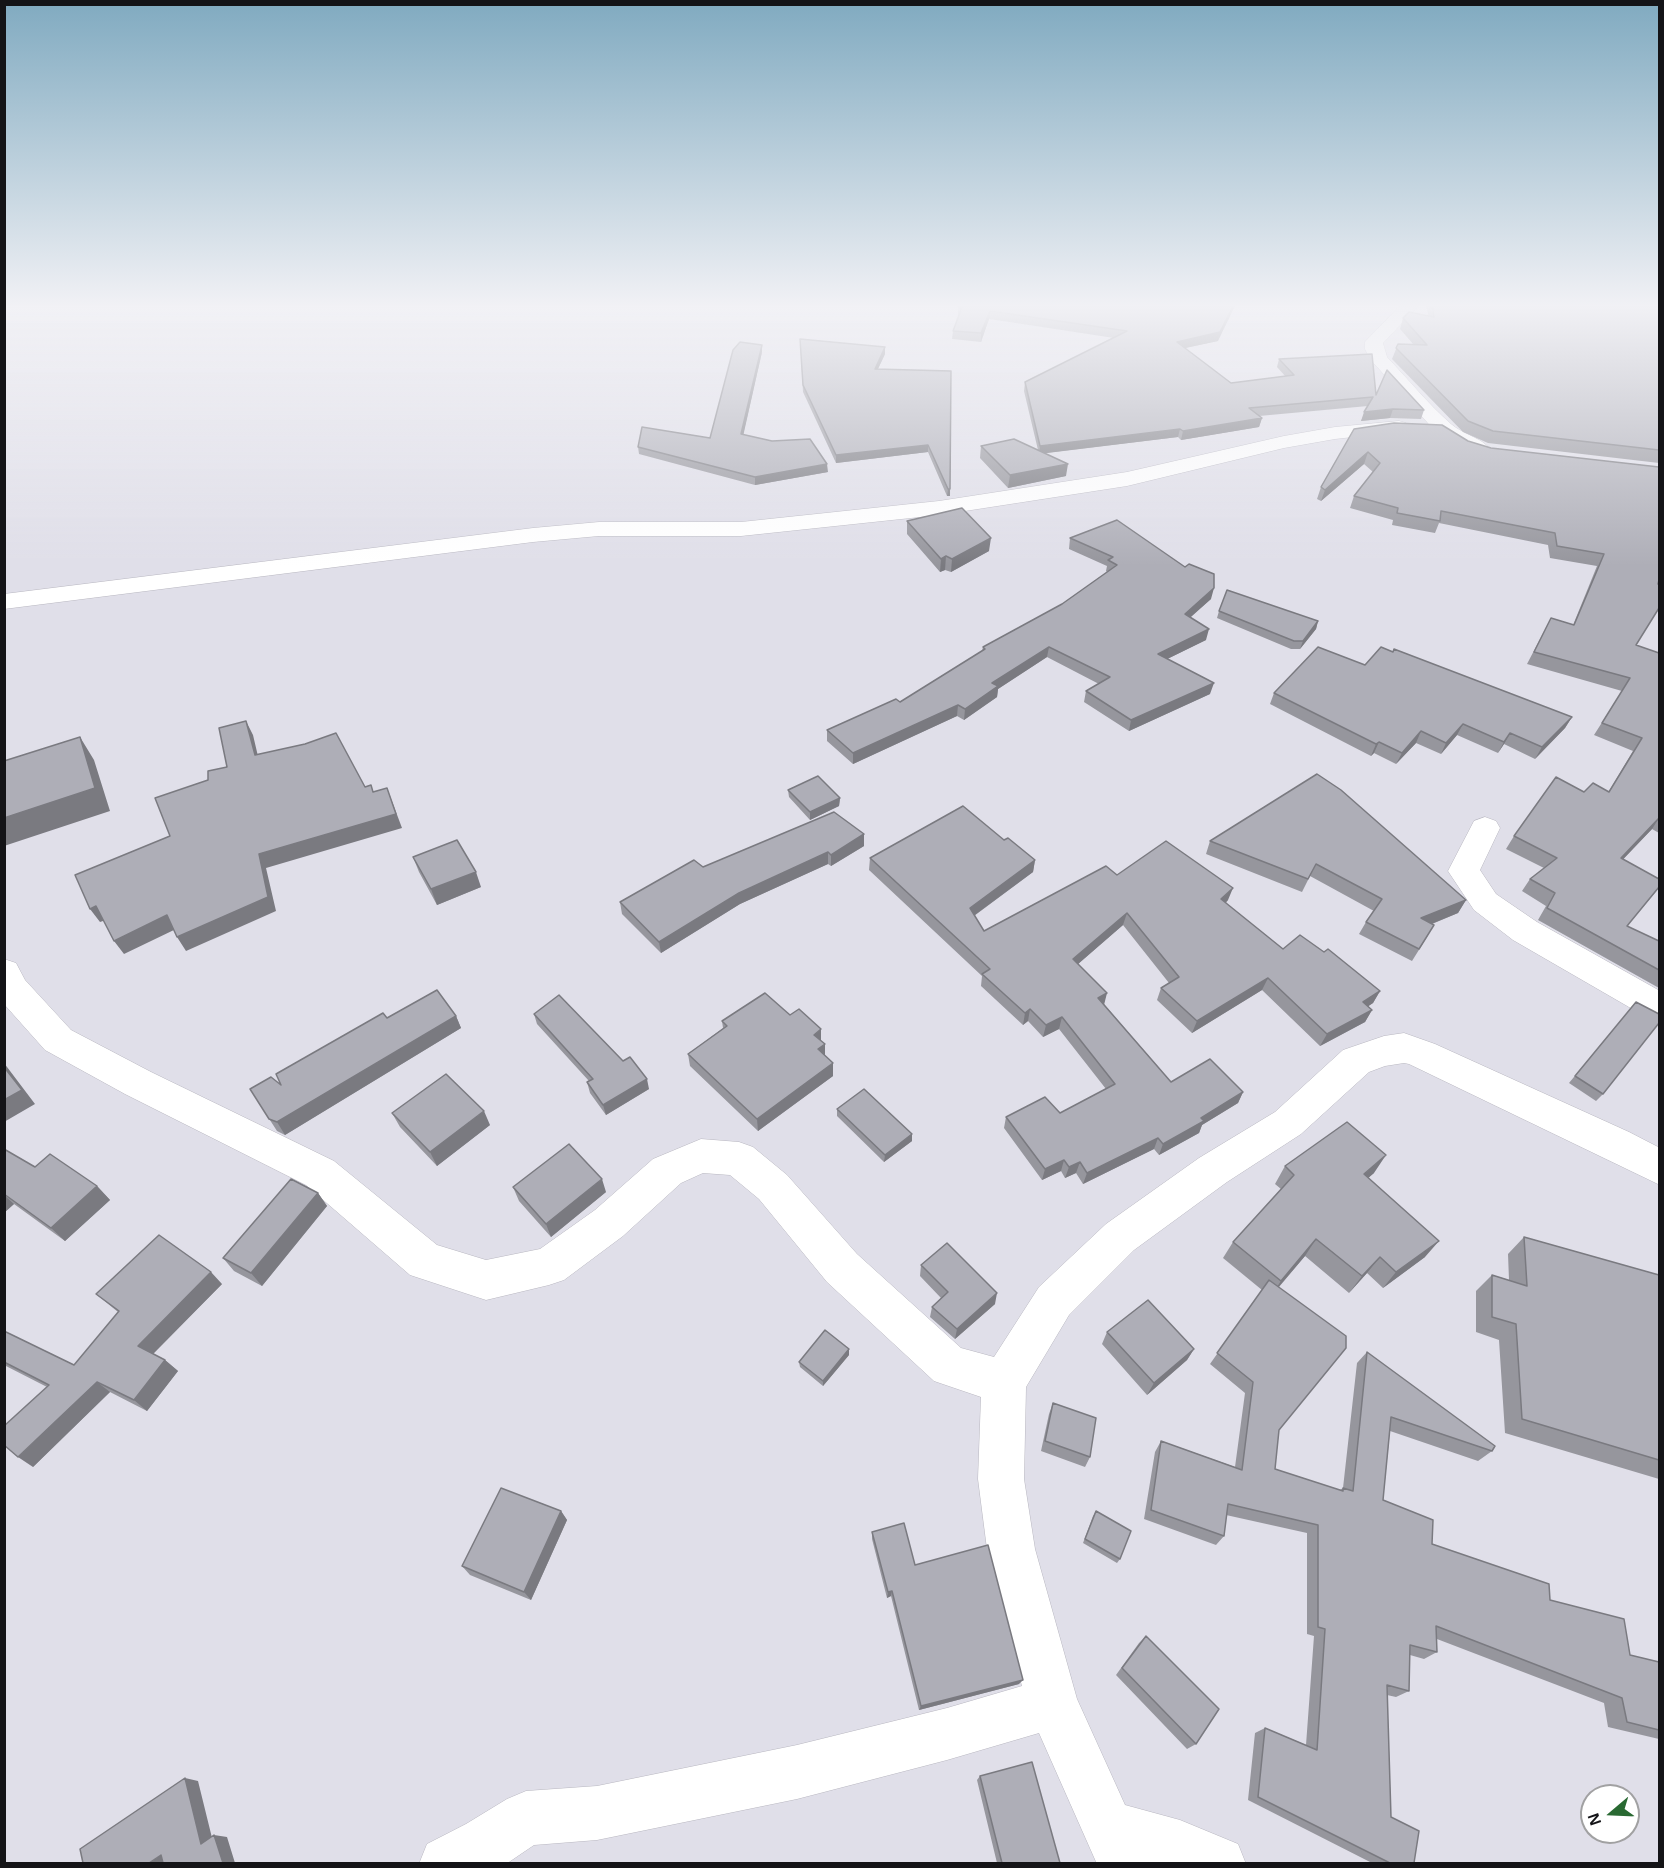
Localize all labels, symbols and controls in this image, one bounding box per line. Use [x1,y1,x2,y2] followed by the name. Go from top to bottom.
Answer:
[1580,1784,1640,1844] north arrow
[1584,1811,1604,1828] text: N

